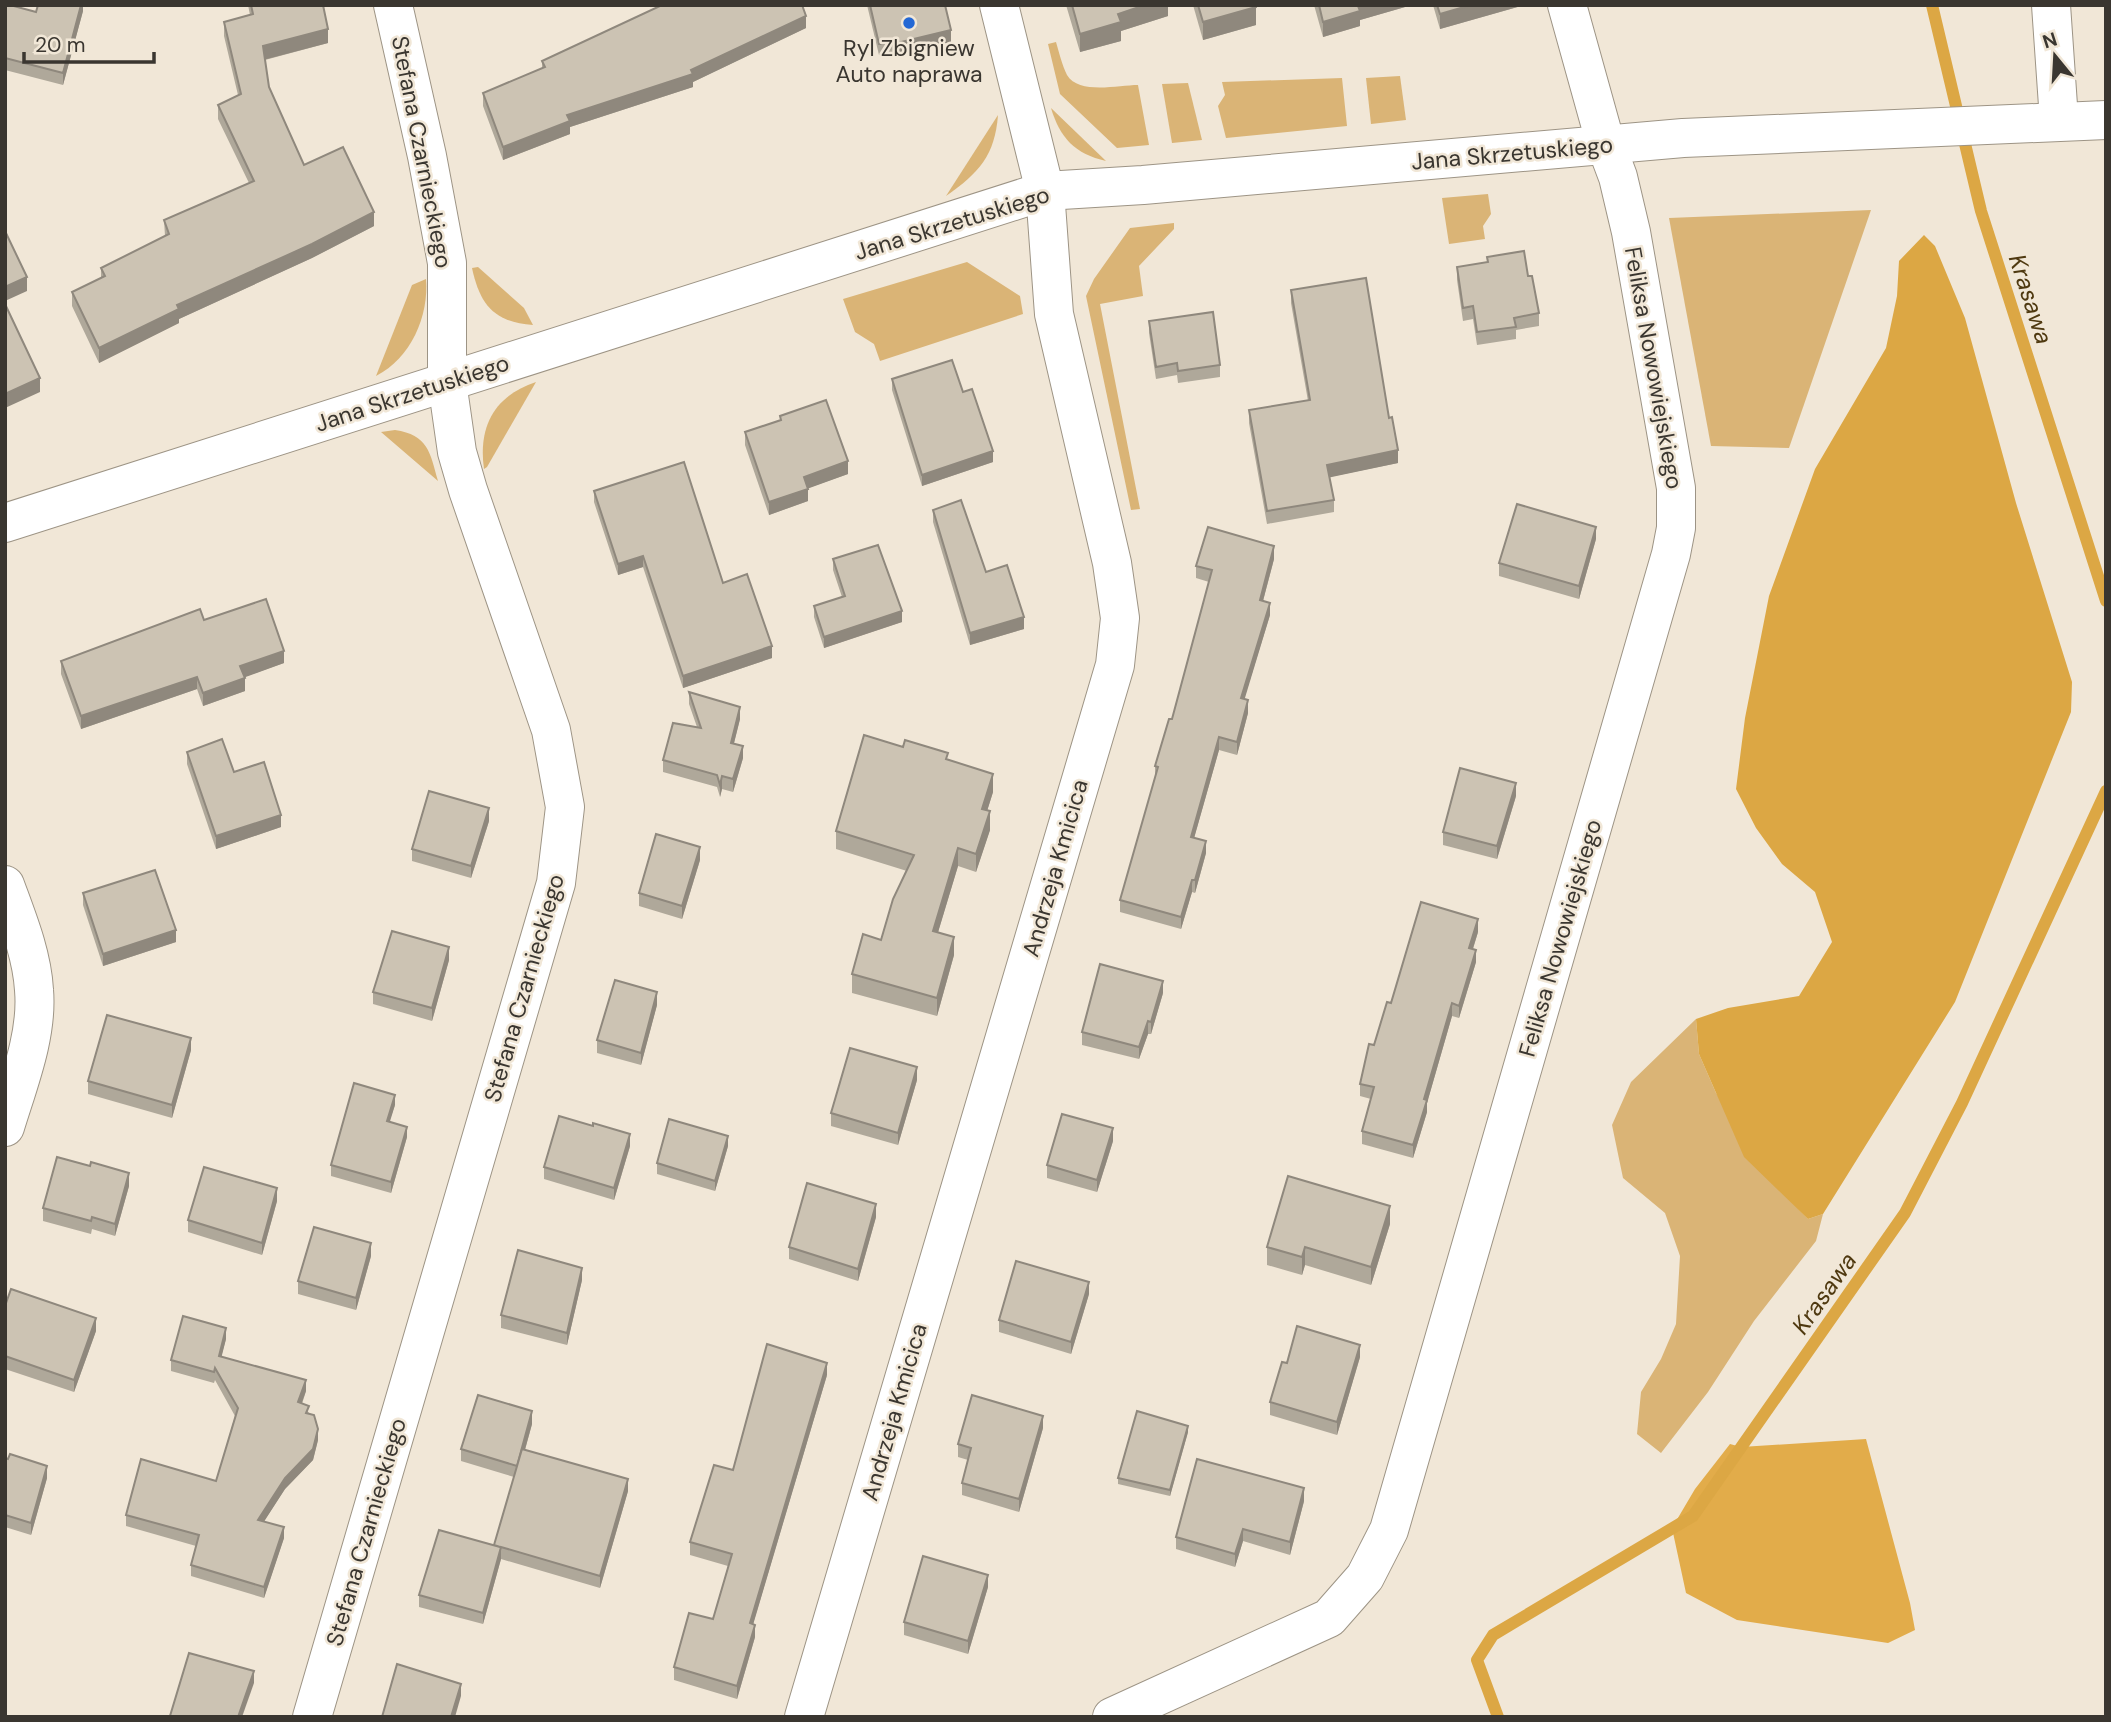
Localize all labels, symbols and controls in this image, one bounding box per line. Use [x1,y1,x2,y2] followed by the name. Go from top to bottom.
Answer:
[901,15,917,31] marker: Ryl Zbigniew Auto naprawa
[24,21,154,65] scale bar
[2020,21,2090,91] north arrow
[2039,26,2060,54] text: N
[35,31,86,59] text: 20 m
[385,33,459,271] street label: Stefana Czarnieckiego
[835,33,983,89] place label: Ryl Zbigniew Auto naprawa
[1410,129,1614,177] street label: Jana Skrzetuskiego
[851,179,1053,267] street label: Jana Skrzetuskiego
[1618,245,1690,491] street label: Feliksa Nowowiejskiego
[2002,250,2060,348] water label: Krasawa
[311,347,513,439] street label: Jana Skrzetuskiego
[1015,776,1095,960] street label: Andrzeja Kmicica
[1512,816,1608,1060] street label: Feliksa Nowowiejskiego
[477,870,571,1106] street label: Stefana Czarnieckiego
[1785,1246,1863,1340] water label: Krasawa
[854,1320,934,1504] street label: Andrzeja Kmicica
[319,1414,413,1650] street label: Stefana Czarnieckiego

